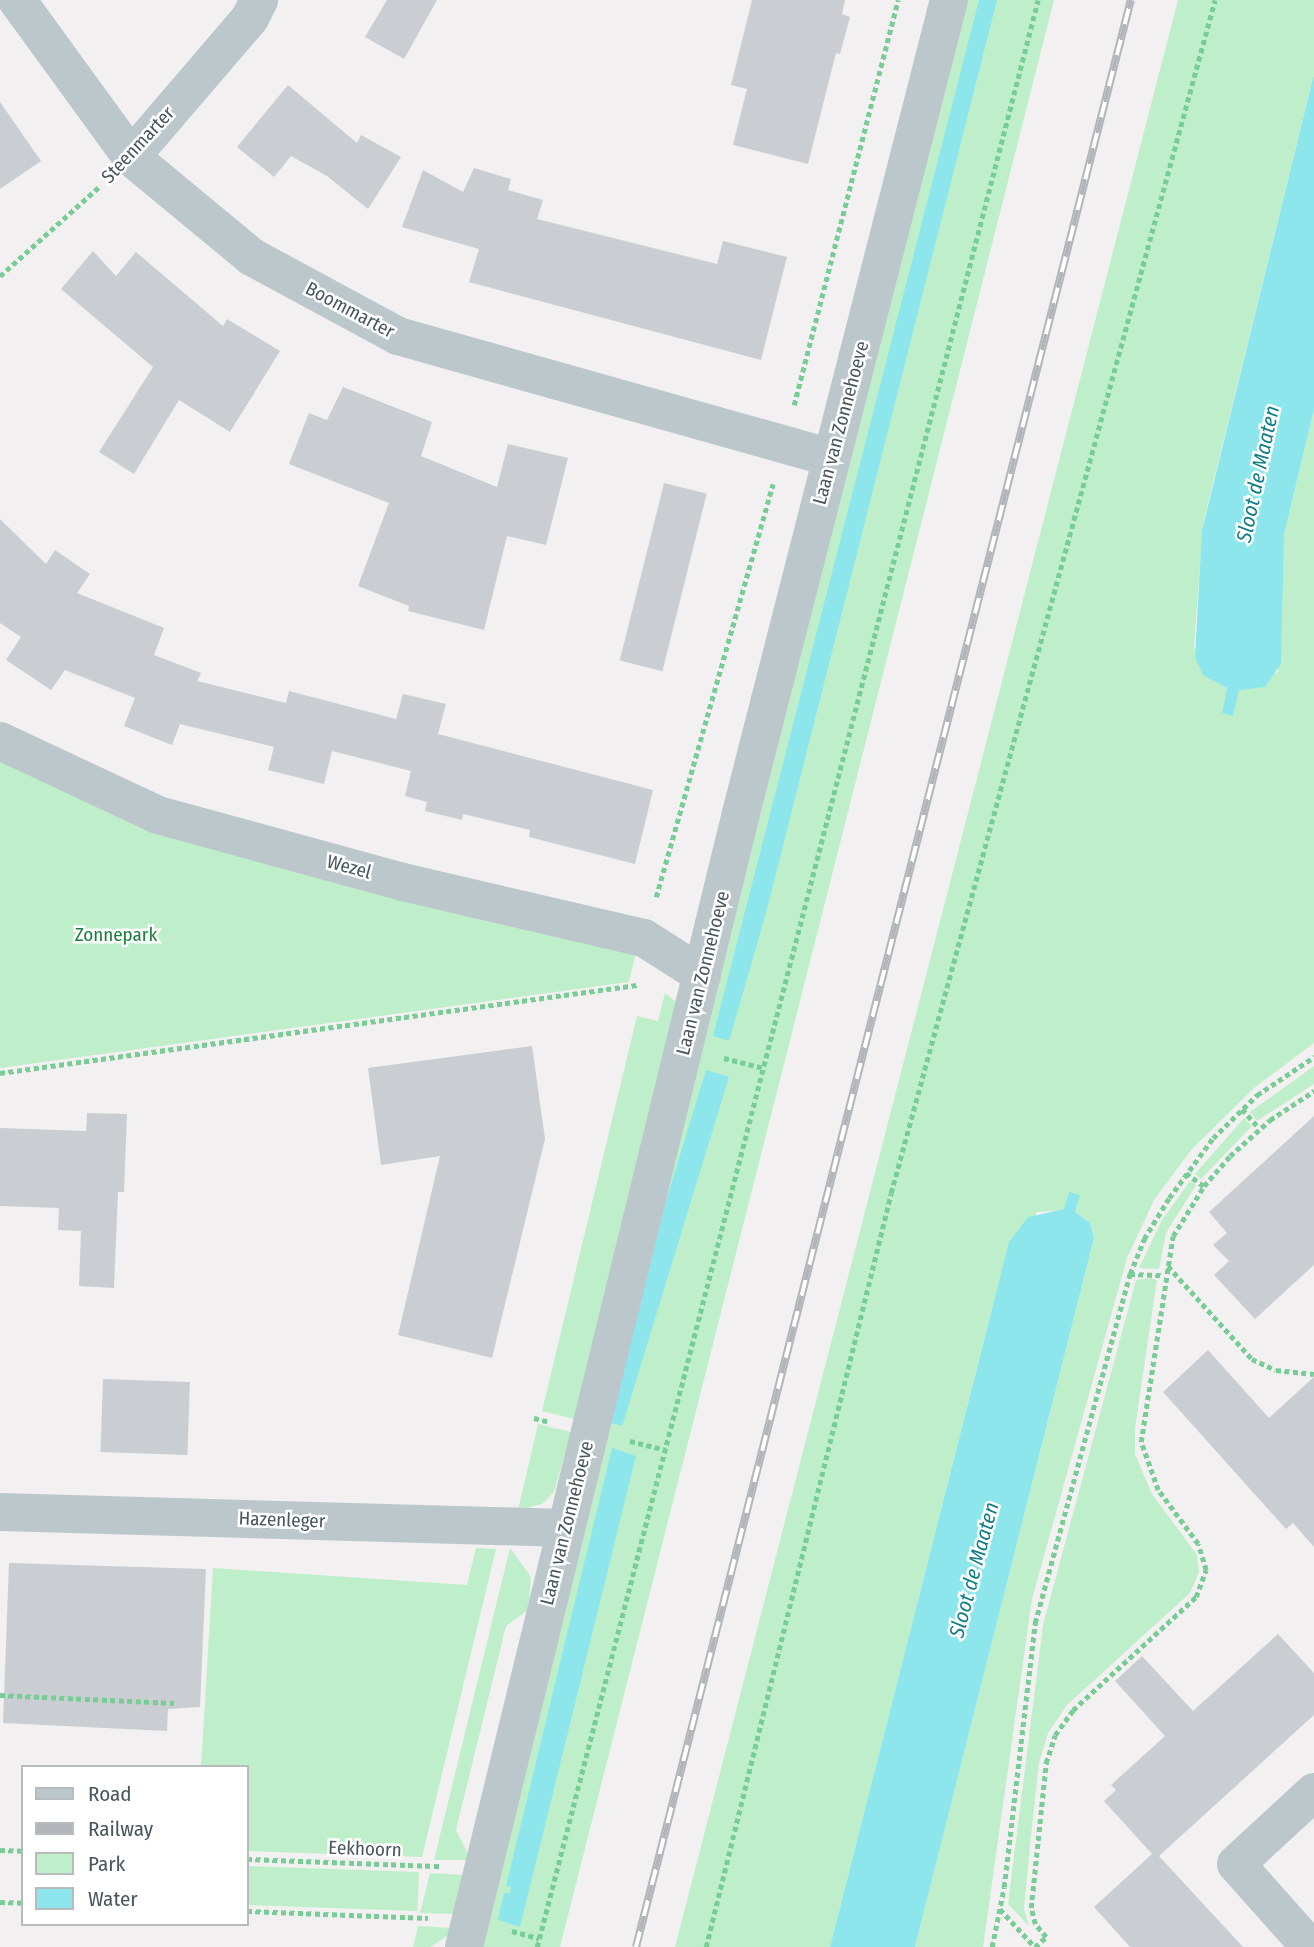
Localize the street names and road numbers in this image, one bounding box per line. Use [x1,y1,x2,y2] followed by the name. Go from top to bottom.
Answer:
[97,102,179,188] street label: Steenmarter
[302,277,398,343] street label: Boommarter
[808,339,874,507] street label: Laan van Zonnehoeve
[324,850,374,884] street label: Wezel
[672,889,734,1057] street label: Laan van Zonnehoeve
[536,1439,598,1607] street label: Laan van Zonnehoeve
[238,1507,326,1533] street label: Hazenleger
[328,1836,402,1862] street label: Eekhoorn

